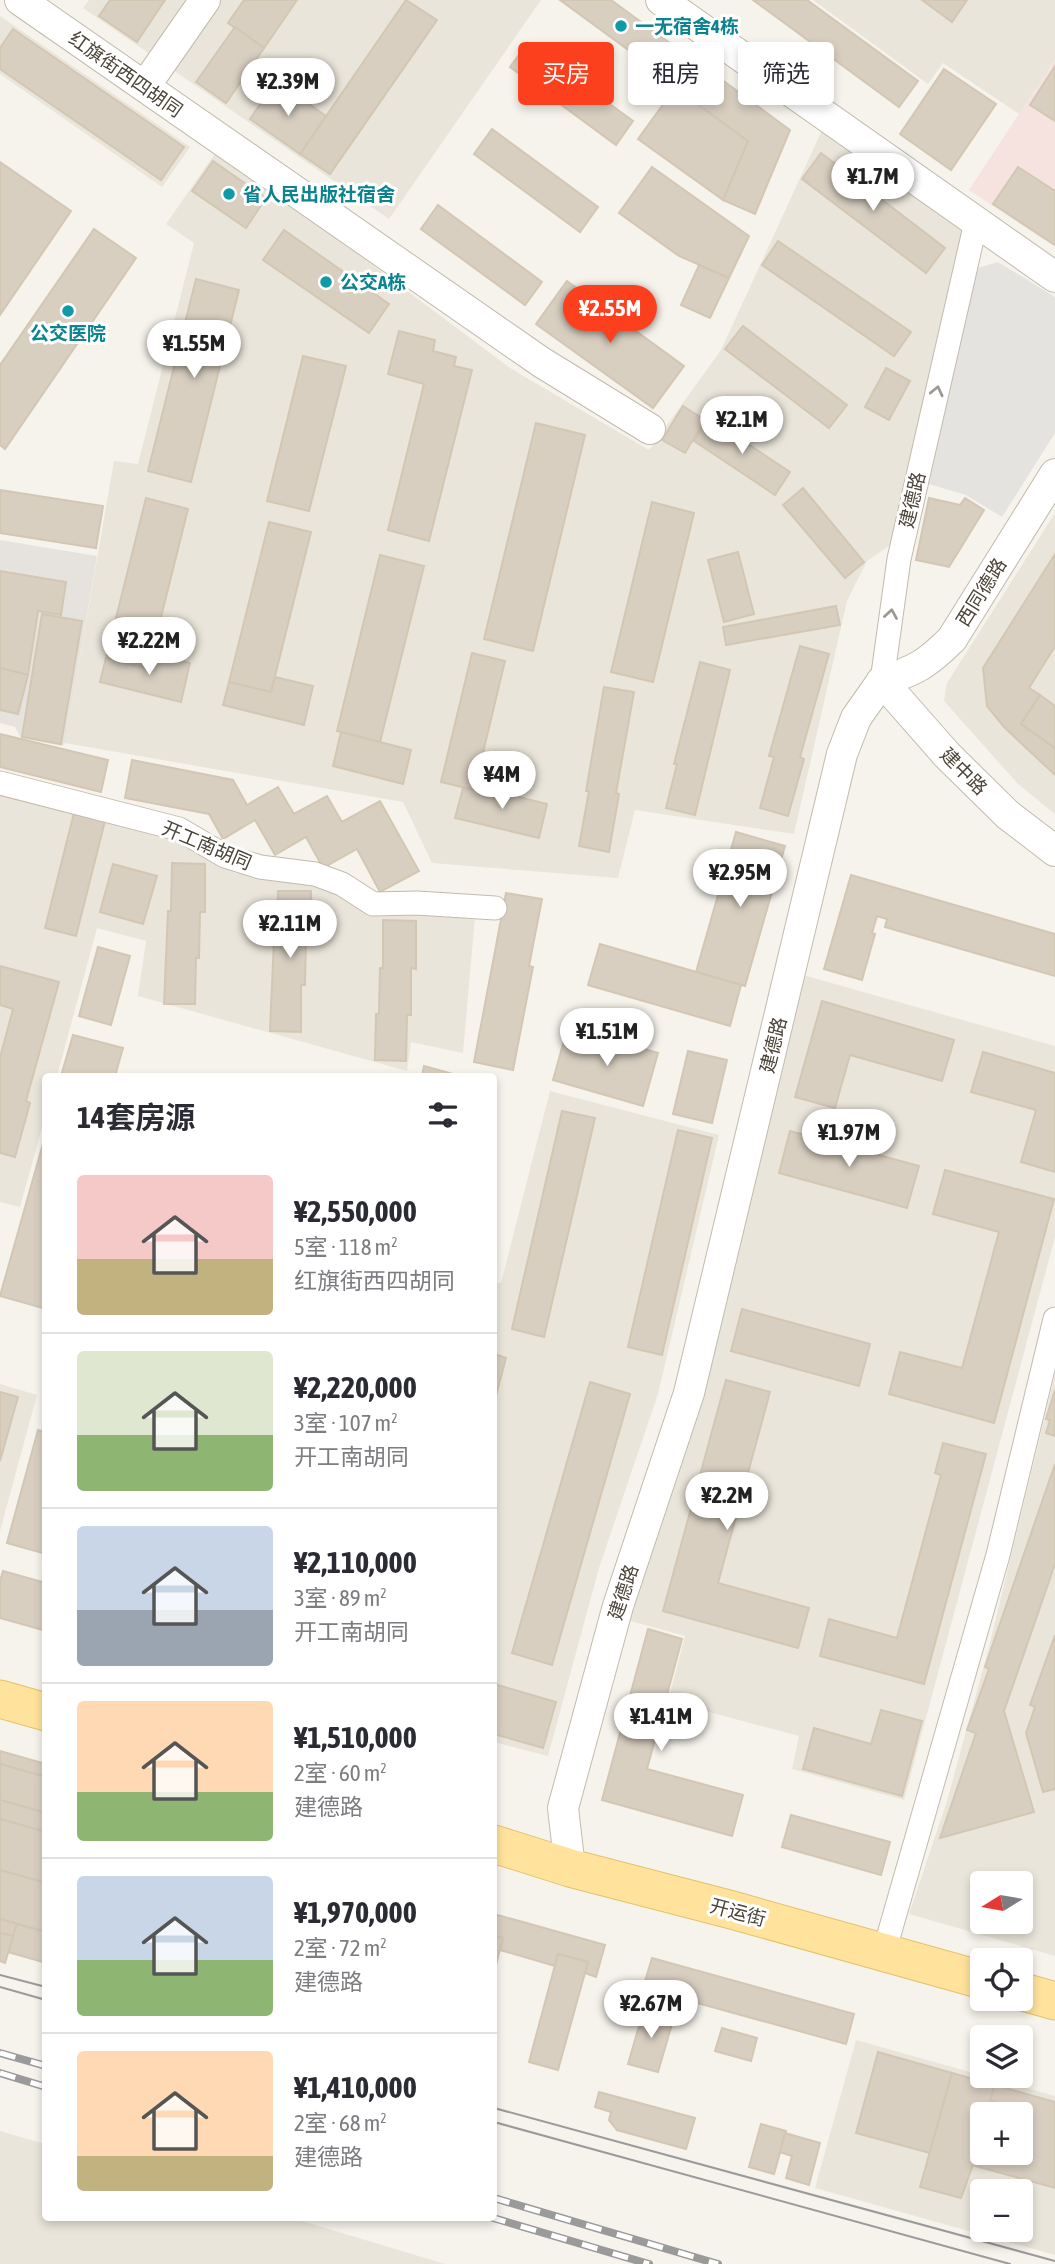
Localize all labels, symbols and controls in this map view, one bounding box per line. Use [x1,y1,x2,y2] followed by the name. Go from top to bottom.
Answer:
[635,15,739,37] place label: 一无宿舍4栋
[613,18,629,34] marker: 一无宿舍4栋
[65,27,187,121] street label: 红旗街西四胡同
[518,42,614,105] chip: 买房
[628,42,724,105] chip: 租房
[738,42,834,105] chip: 筛选
[231,58,345,118] pin: ¥2.39M
[257,68,319,94] text: ¥2.39M
[824,154,922,213] pin: ¥1.7M
[847,163,899,189] text: ¥1.7M
[243,183,395,205] place label: 省人民出版社宿舍
[221,186,237,202] marker: 省人民出版社宿舍
[340,271,406,293] place label: 公交A栋
[318,274,334,290] marker: 公交A栋
[553,286,667,345] pin: ¥2.55M
[579,295,641,321] text: ¥2.55M
[60,303,76,319] marker: 公交医院
[137,320,251,380] pin: ¥1.55M
[30,322,106,344] place label: 公交医院
[163,330,225,356] text: ¥1.55M
[929,385,944,397] one-way arrow
[693,396,791,456] pin: ¥2.1M
[716,406,768,432] text: ¥2.1M
[895,470,929,530] street label: 建德路
[952,554,1010,630] street label: 西同德路
[883,608,898,620] one-way arrow
[92,618,206,677] pin: ¥2.22M
[118,627,180,653] text: ¥2.22M
[936,743,992,799] street label: 建中路
[468,752,536,811] pin: ¥4M
[484,761,520,787] text: ¥4M
[159,816,255,874] street label: 开工南胡同
[683,850,797,909] pin: ¥2.95M
[709,859,771,885] text: ¥2.95M
[233,900,347,960] pin: ¥2.11M
[259,910,321,936] text: ¥2.11M
[550,1009,664,1068] pin: ¥1.51M
[755,1015,791,1075] street label: 建德路
[576,1018,638,1044] text: ¥1.51M
[424,1096,462,1134] icon: filters
[77,1100,195,1134] text: 14套房源
[792,1110,906,1169] pin: ¥1.97M
[818,1119,880,1145] text: ¥1.97M
[294,1194,417,1228] text: ¥2,550,000
[133,1203,217,1287] icon: home
[294,1234,398,1260] text: 5室 · 118 m²
[294,1268,455,1294] text: 红旗街西四胡同
[294,1370,417,1404] text: ¥2,220,000
[133,1379,217,1463] icon: home
[294,1410,398,1436] text: 3室 · 107 m²
[294,1444,409,1470] text: 开工南胡同
[678,1472,776,1532] pin: ¥2.2M
[701,1482,753,1508] text: ¥2.2M
[294,1545,417,1579] text: ¥2,110,000
[133,1554,217,1638] icon: home
[604,1561,642,1623] street label: 建德路
[294,1585,387,1611] text: 3室 · 89 m²
[294,1619,409,1645] text: 开工南胡同
[604,1694,718,1753] pin: ¥1.41M
[630,1703,692,1729] text: ¥1.41M
[294,1720,417,1754] text: ¥1,510,000
[133,1729,217,1813] icon: home
[294,1760,387,1786] text: 2室 · 60 m²
[294,1794,363,1820] text: 建德路
[970,1871,1032,1934] north arrow
[970,1871,1033,2242] map controls
[708,1894,768,1930] street label: 开运街
[294,1895,417,1929] text: ¥1,970,000
[133,1904,217,1988] icon: home
[294,1935,387,1961] text: 2室 · 72 m²
[970,1948,1033,2011] button: locate
[294,1969,363,1995] text: 建德路
[594,1980,708,2040] pin: ¥2.67M
[620,1990,682,2016] text: ¥2.67M
[970,2025,1033,2088] button: layers
[294,2070,417,2104] text: ¥1,410,000
[133,2079,217,2163] icon: home
[970,2102,1033,2165] button: +
[294,2110,387,2136] text: 2室 · 68 m²
[294,2144,363,2170] text: 建德路
[970,2179,1033,2242] button: −

